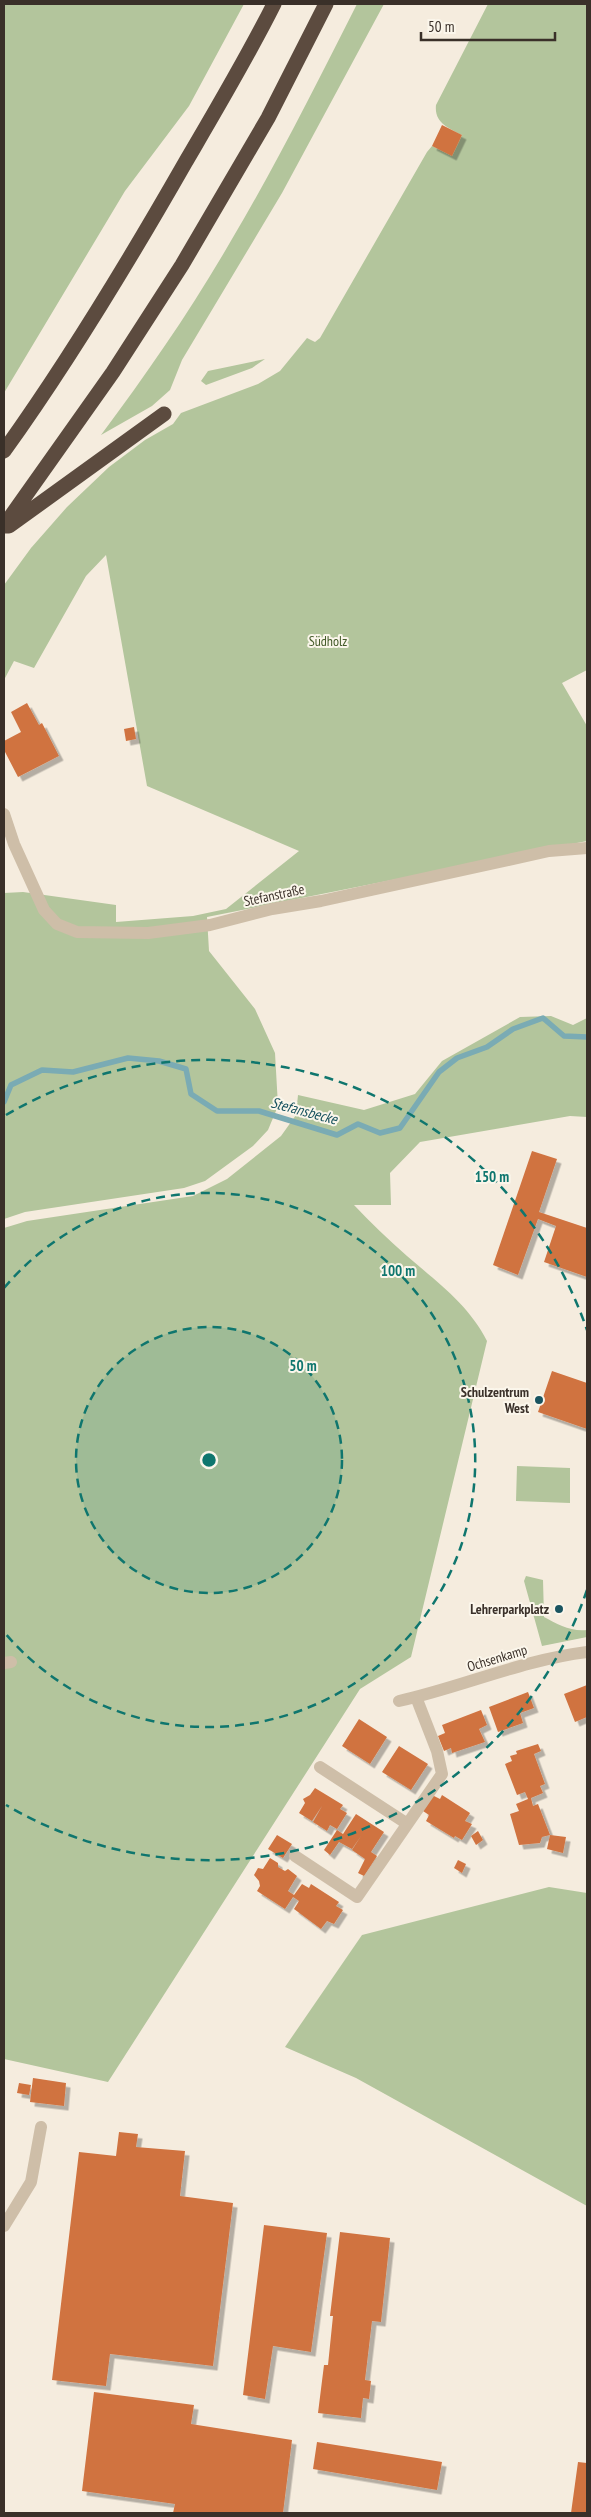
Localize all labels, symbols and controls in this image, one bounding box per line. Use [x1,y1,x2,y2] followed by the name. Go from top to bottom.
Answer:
[421,10,555,42] scale bar
[428,17,454,36] text: 50 m
[309,632,347,650] park label: Südholz
[242,880,306,910] street label: Stefanstraße
[269,1093,340,1129] water label: Stefansbecke
[475,1167,509,1186] text: 150 m
[381,1261,415,1280] text: 100 m
[289,1356,317,1375] text: 50 m
[461,1383,529,1417] place label: Schulzentrum West
[533,1394,545,1406] marker: Schulzentrum West
[200,1451,218,1469] centre of rings
[470,1600,549,1618] place label: Lehrerparkplatz
[553,1603,565,1615] marker: Lehrerparkplatz
[465,1640,529,1676] street label: Ochsenkamp

